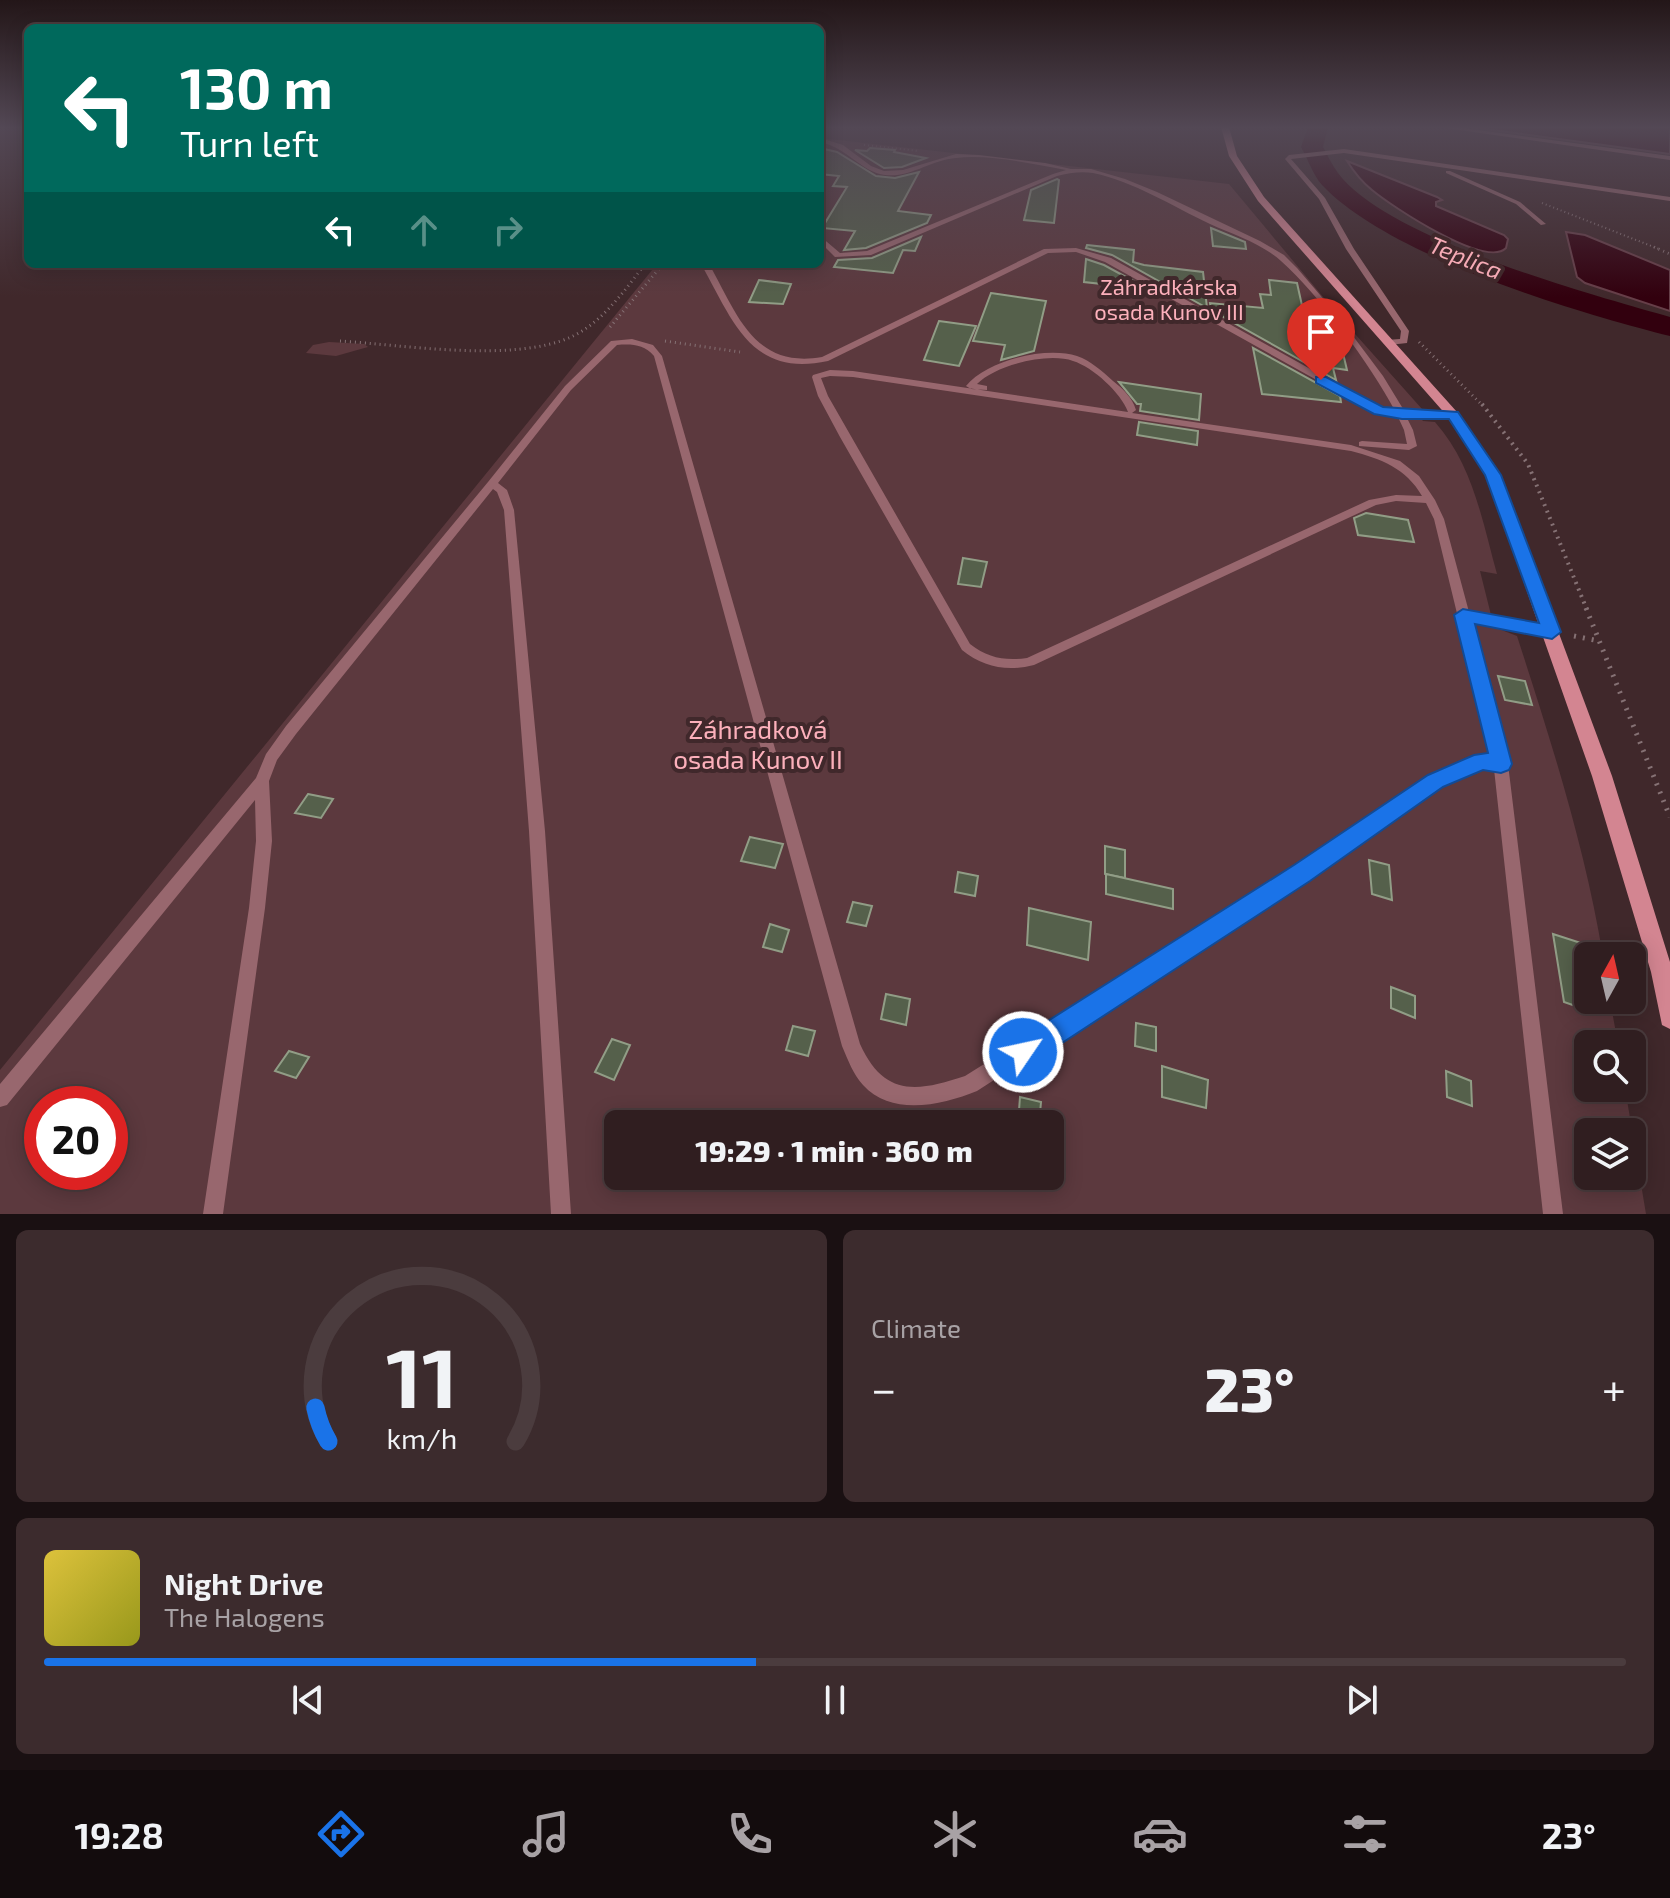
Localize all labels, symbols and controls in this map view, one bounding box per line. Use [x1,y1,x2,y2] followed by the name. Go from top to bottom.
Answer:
[180,53,333,120] text: 130 m
[48,56,152,160] icon: left
[180,121,319,164] text: Turn left
[318,208,362,252] icon: left
[402,208,446,252] icon: ahead
[486,208,530,252] icon: right
[1425,229,1507,285] water label: Teplica
[1094,273,1244,324] park label: Záhradkárska osada Kunov III
[1287,298,1355,380] pin
[1299,310,1343,354] icon: arrive
[673,713,843,774] park label: Záhradková osada Kunov II
[1574,942,1646,1014] north arrow
[1574,942,1646,1190] map controls
[981,1010,1065,1094] position arrow
[1574,1030,1646,1102] button: search
[24,1086,128,1190] speed limit sign: 20
[1574,1118,1646,1190] button: layers
[695,1132,973,1168] text: 19:29 · 1 min · 360 m
[871,1312,961,1343] text: Climate
[386,1325,457,1425] text: 11
[1204,1352,1294,1424] text: 23°
[871,1361,897,1414] text: −
[1602,1361,1626,1414] text: +
[386,1420,457,1455] text: km/h
[164,1565,323,1601] text: Night Drive
[164,1601,325,1632] text: The Halogens
[286,1678,330,1722] icon: previous
[813,1678,857,1722] icon: pause
[1340,1678,1384,1722] icon: next
[313,1806,369,1862] icon: directions
[518,1806,574,1862] icon: music
[722,1806,778,1862] icon: phone
[927,1806,983,1862] icon: climate
[1132,1806,1188,1862] icon: car
[1337,1806,1393,1862] icon: filters
[74,1813,164,1856] text: 19:28
[1542,1813,1596,1856] text: 23°

